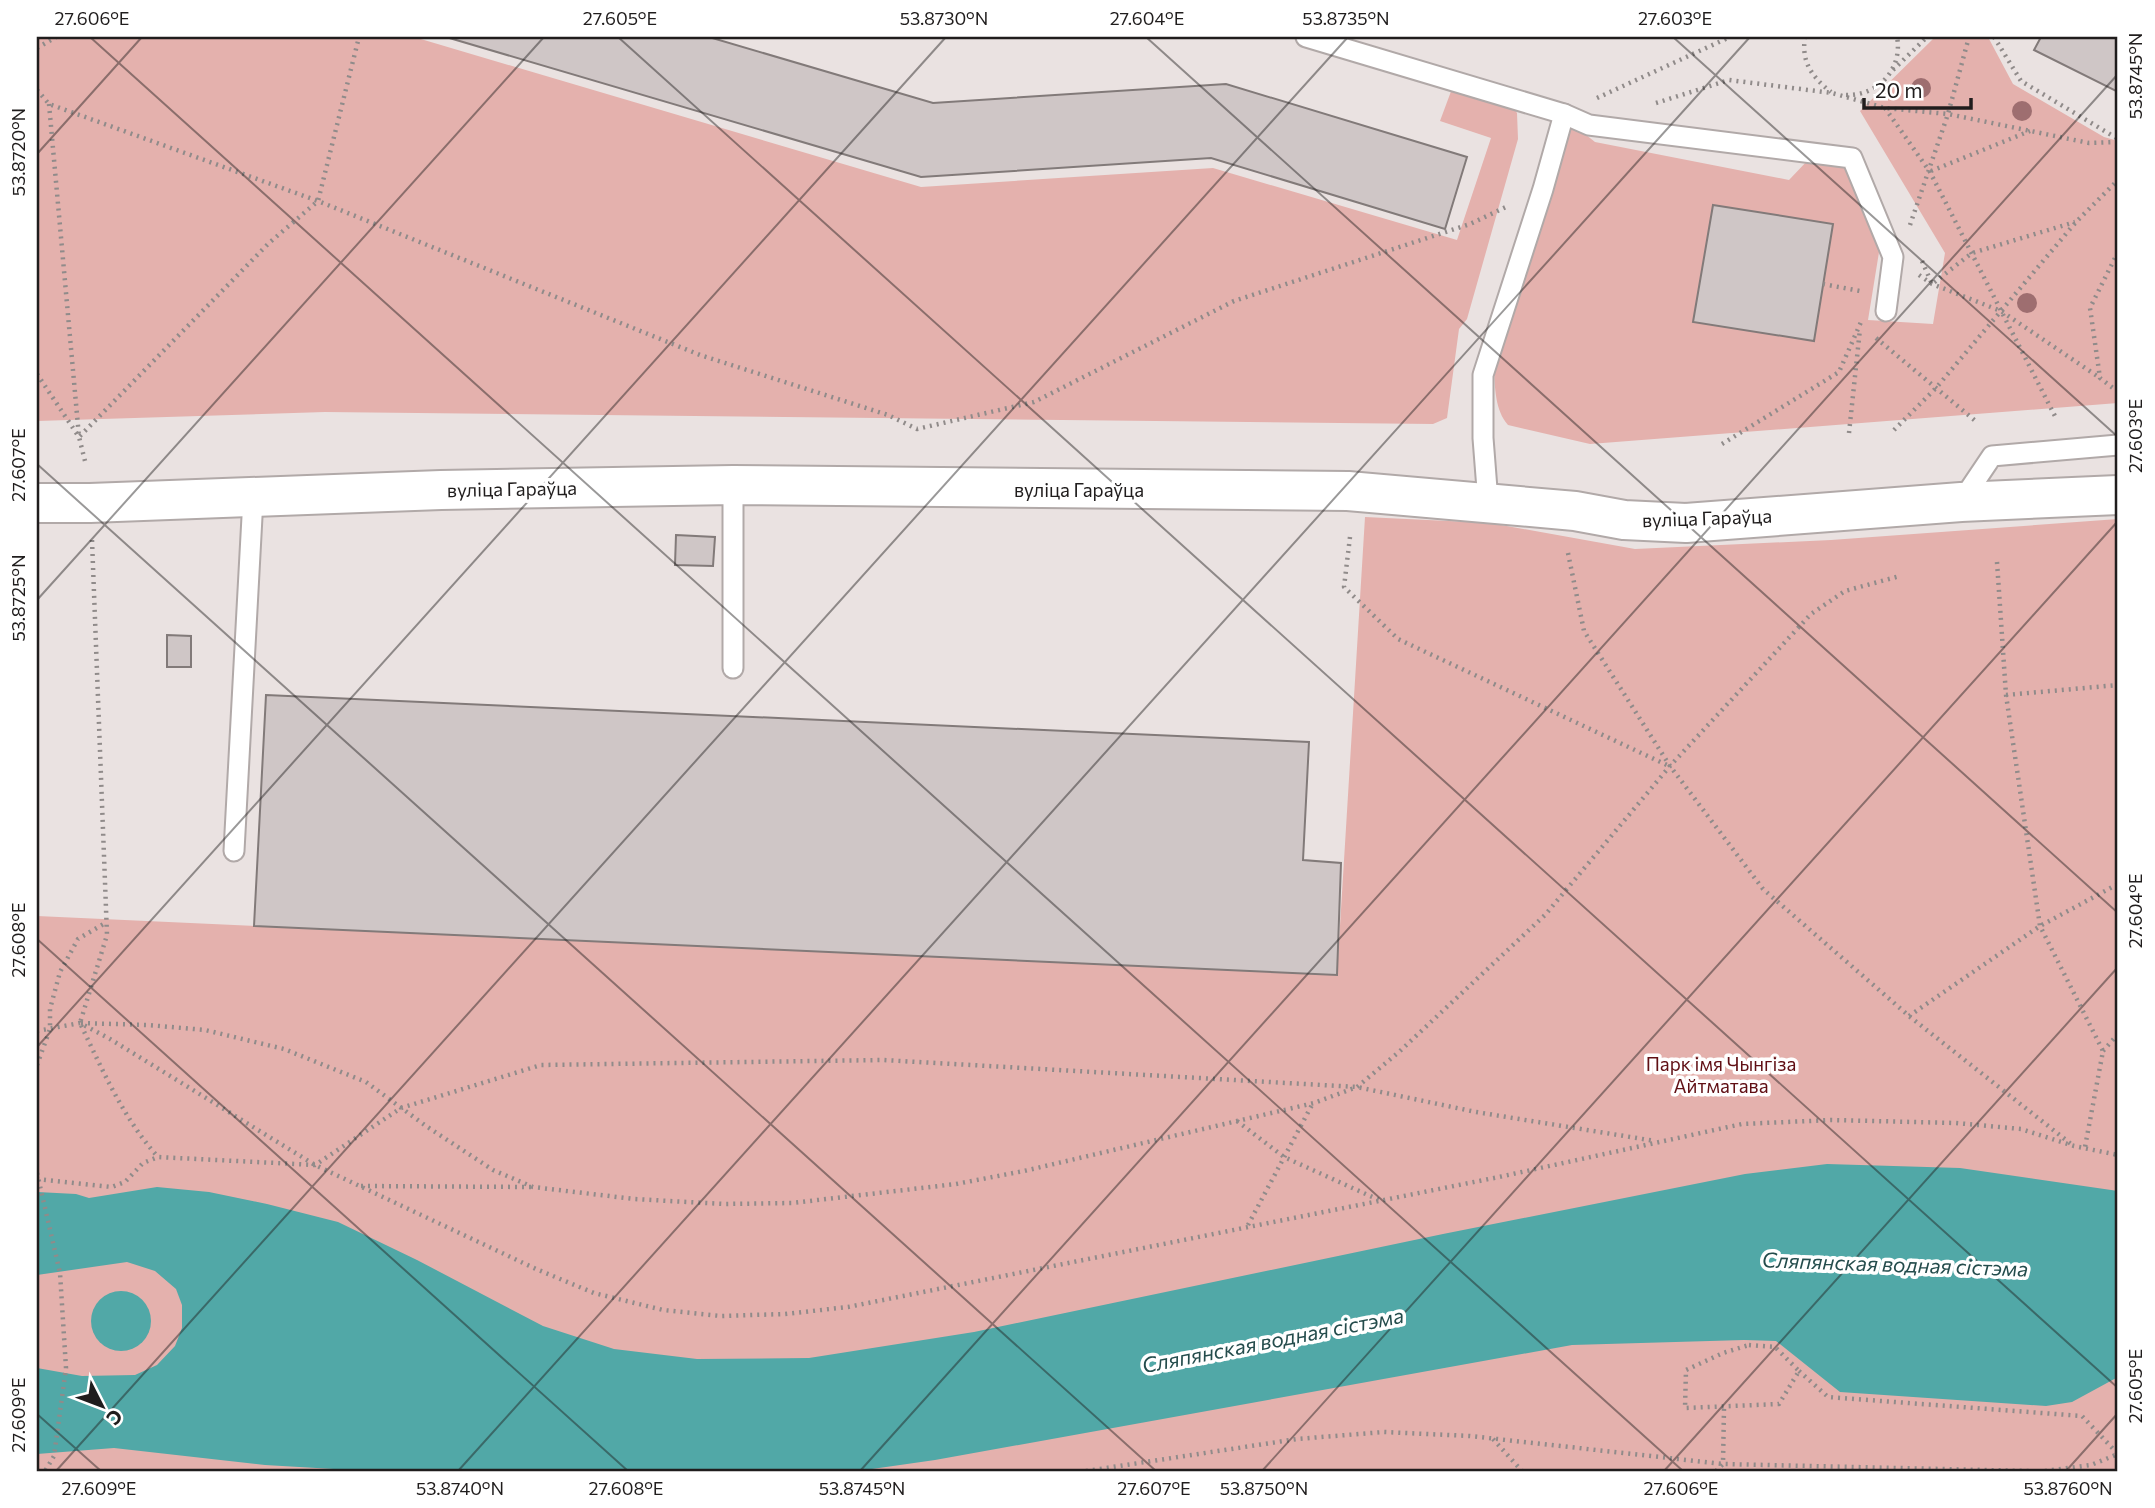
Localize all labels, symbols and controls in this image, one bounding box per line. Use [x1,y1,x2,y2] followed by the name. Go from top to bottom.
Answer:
[55,7,129,29] text: 27.606°E
[583,7,657,29] text: 27.605°E
[900,7,988,29] text: 53.8730°N
[1110,7,1184,29] text: 27.604°E
[1302,7,1390,29] text: 53.8735°N
[1638,7,1712,29] text: 27.603°E
[2124,33,2146,119] text: 53.8745°N
[1864,66,1971,110] scale bar
[1875,77,1923,102] text: 20 m
[7,108,29,196] text: 53.8720°N
[2124,399,2146,473] text: 27.603°E
[7,428,29,502] text: 27.607°E
[447,476,577,501] street label: вуліца Гараўца
[1014,478,1144,501] street label: вуліца Гараўца
[1642,504,1772,531] street label: вуліца Гараўца
[7,555,29,641] text: 53.8725°N
[2124,874,2146,948] text: 27.604°E
[7,903,29,977] text: 27.608°E
[1646,1052,1796,1097] park label: Парк імя Чынгіза Айтматава
[1762,1246,2029,1281] water label: Сляпянская водная сістэма
[1140,1302,1406,1377] water label: Сляпянская водная сістэма
[2124,1349,2146,1423] text: 27.605°E
[66,1372,136,1442] north arrow
[7,1378,29,1452] text: 27.609°E
[102,1405,128,1430] text: С
[62,1477,136,1499] text: 27.609°E
[416,1477,504,1499] text: 53.8740°N
[589,1477,663,1499] text: 27.608°E
[819,1477,905,1499] text: 53.8745°N
[1117,1477,1191,1499] text: 27.607°E
[1220,1477,1308,1499] text: 53.8750°N
[1644,1477,1718,1499] text: 27.606°E
[2023,1477,2113,1499] text: 53.8760°N

